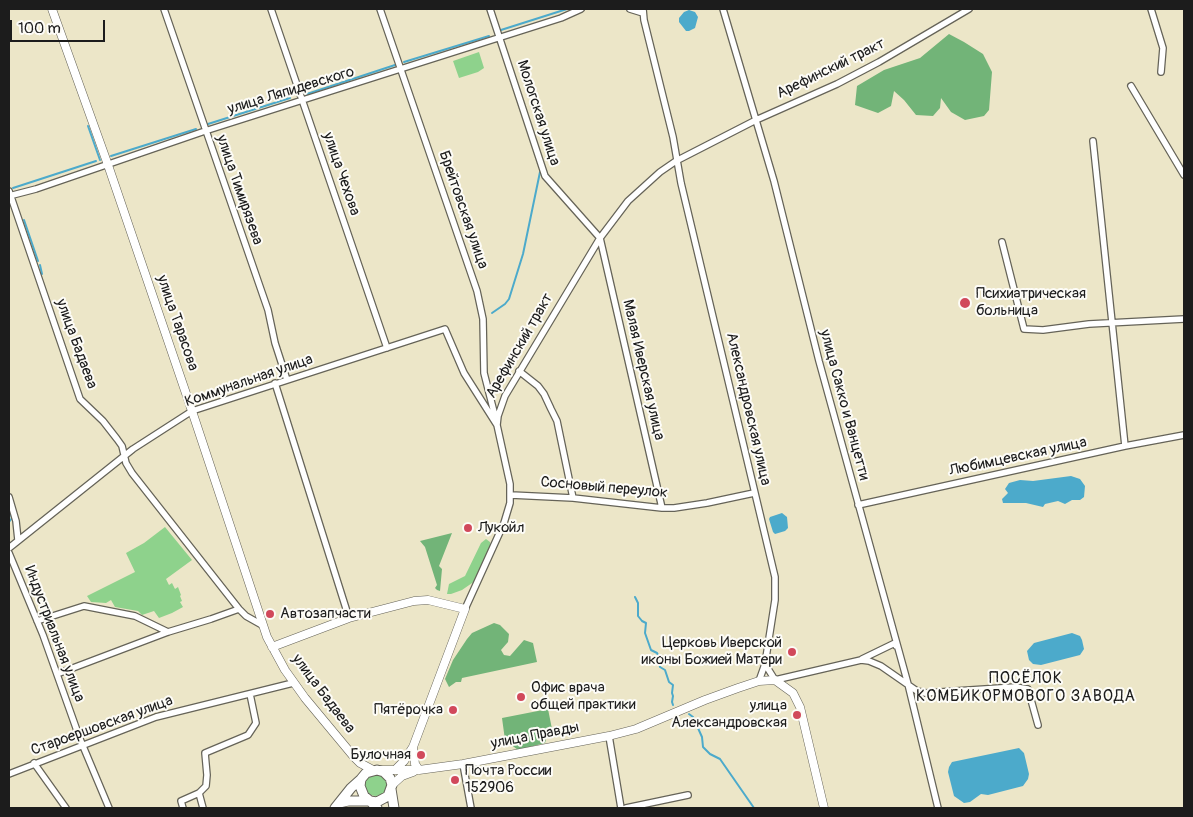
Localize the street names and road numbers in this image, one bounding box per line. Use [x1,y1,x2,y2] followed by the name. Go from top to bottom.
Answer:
[774,35,888,103] street label: Арефинский тракт
[512,58,564,168] street label: Мологская улица
[226,63,356,119] street label: улица Ляпидевского
[318,130,364,218] street label: улица Чехова
[212,133,266,247] street label: улица Тимирязева
[434,149,492,271] street label: Брейтовская улица
[152,273,202,373] street label: улица Тарасова
[483,290,557,402] street label: Арефинский тракт
[51,297,101,391] street label: улица Бадаева
[618,298,668,442] street label: Малая Иверская улица
[815,328,873,482] street label: улица Сакко и Ванцетти
[722,331,774,487] street label: Александровская улица
[183,351,315,411] street label: Коммунальная улица
[948,434,1088,480] street label: Любимцевская улица
[540,473,668,503] street label: Сосновый переулок
[20,563,88,705] street label: Индустриальная улица
[287,651,359,737] street label: улица Бадаева
[29,692,175,760] street label: Староершовская улица
[489,719,581,753] street label: улица Правды

